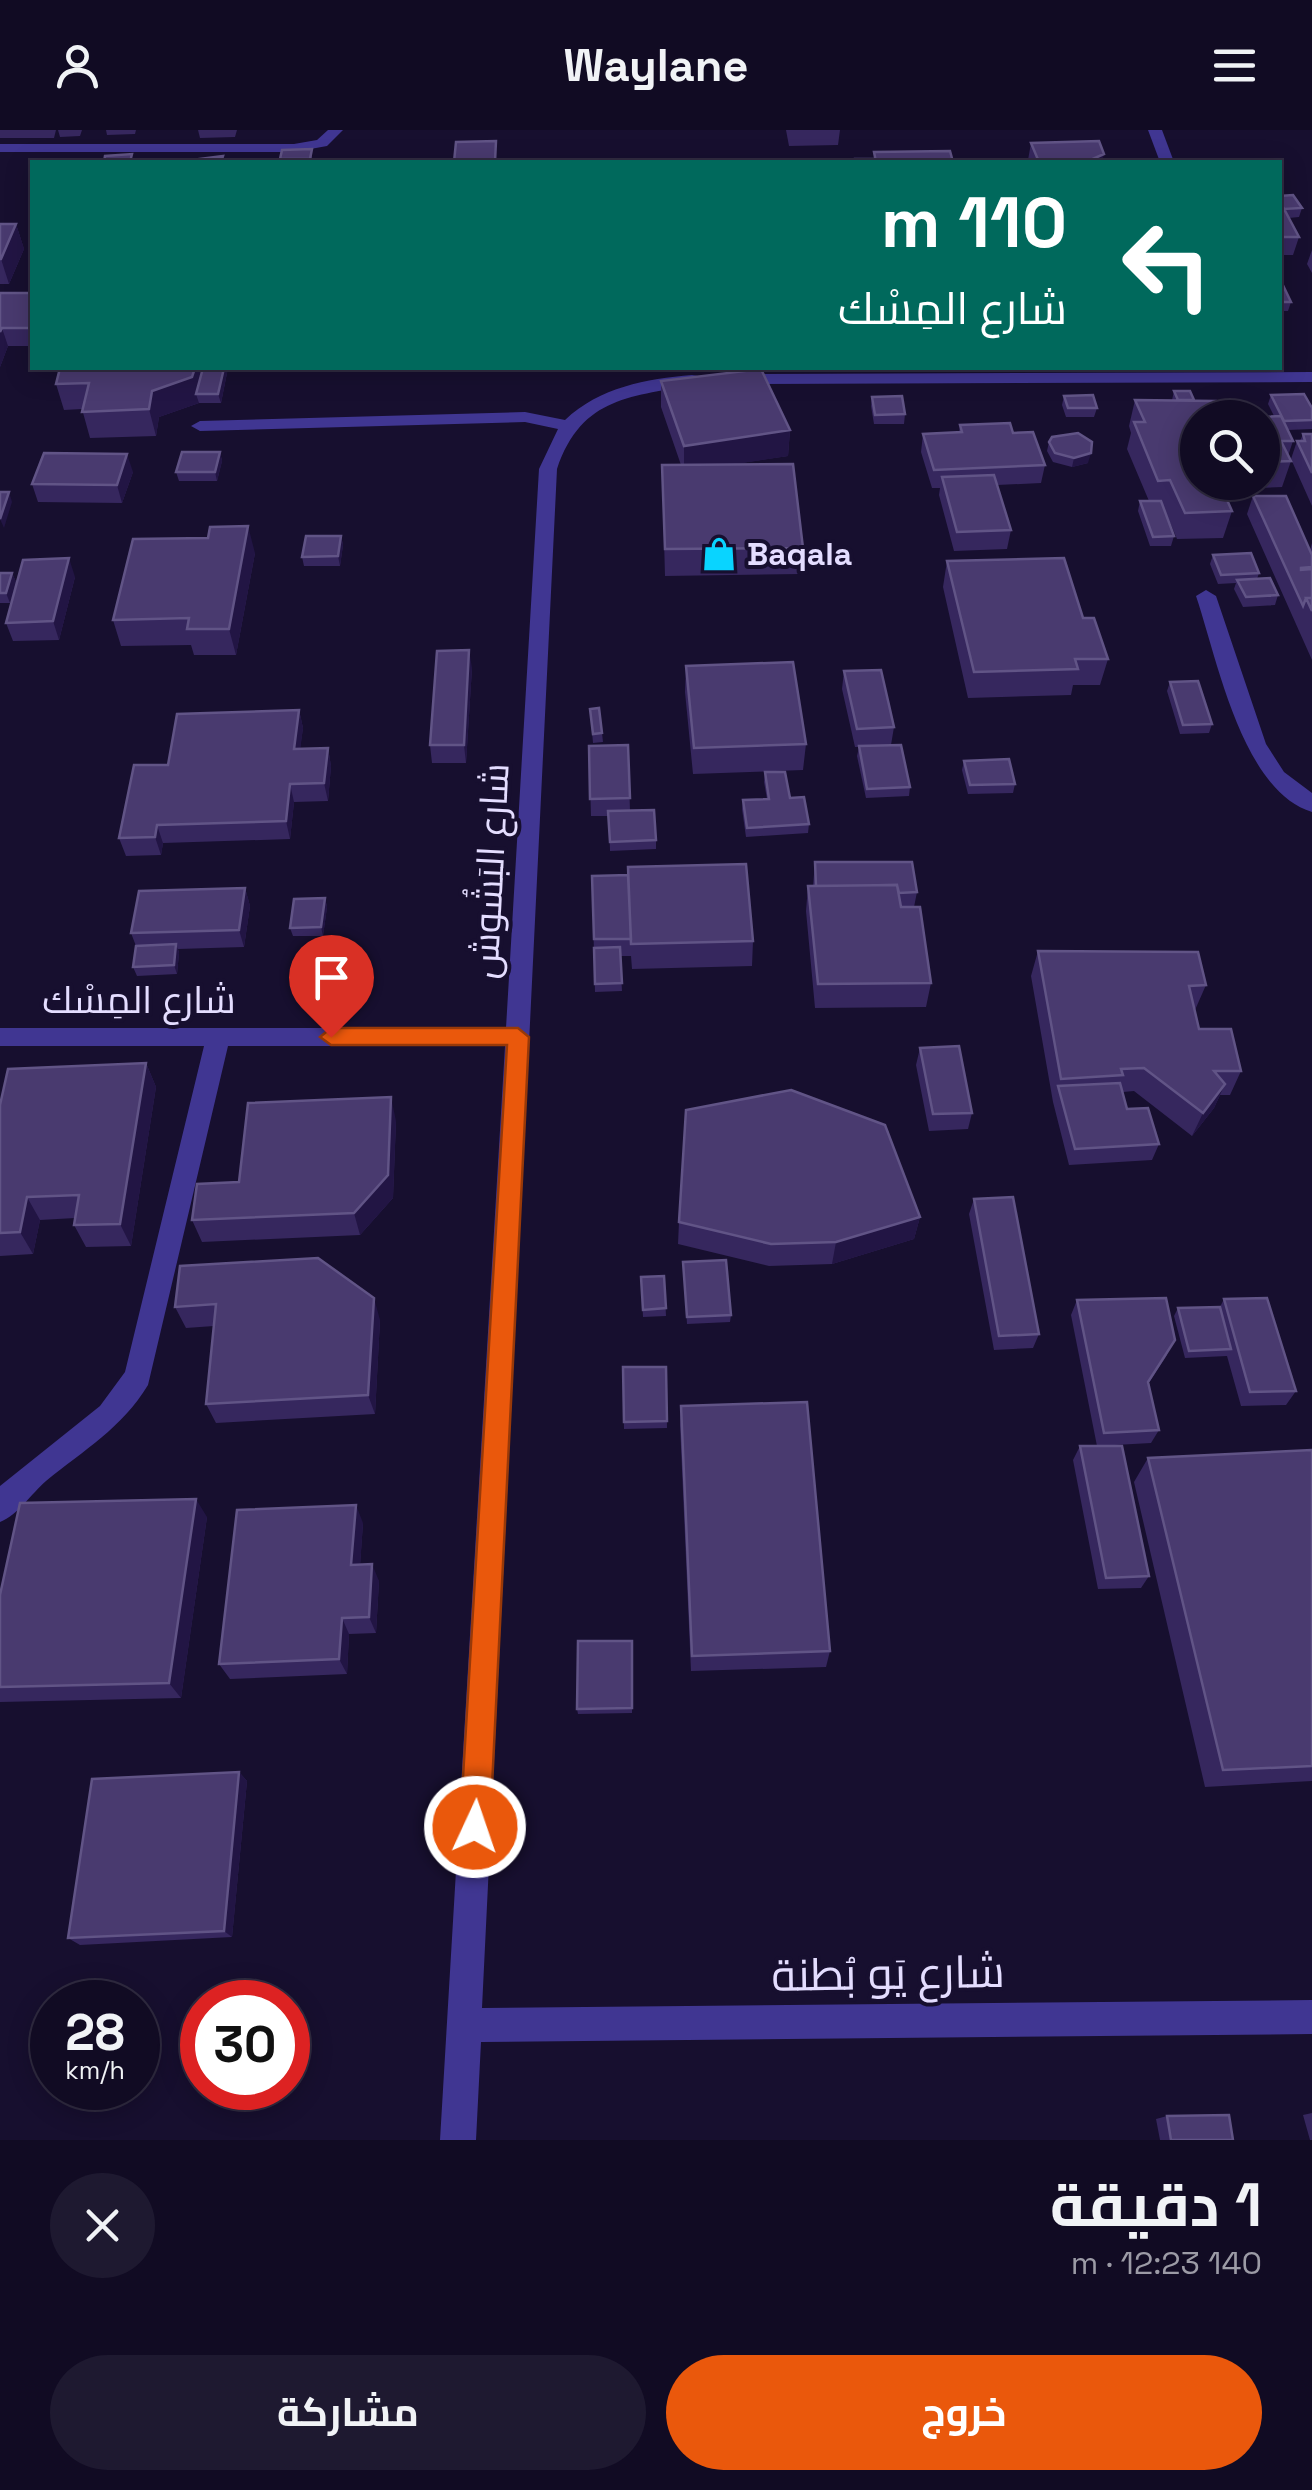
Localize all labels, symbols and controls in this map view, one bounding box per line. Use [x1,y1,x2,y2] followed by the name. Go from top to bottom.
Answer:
[564,37,748,94] text: Waylane
[50,38,105,93] icon: person
[1207,38,1262,93] icon: menu
[881,178,1067,267] text: 110 m
[1102,200,1232,330] icon: left
[838,280,1067,337] text: شارع المِسْك
[1180,400,1280,500] map controls
[1180,400,1280,500] button: search
[747,534,852,574] place label: Baqala
[700,535,738,573] shop icon: Baqala
[457,762,521,980] street label: شارع البَشُوش
[289,935,374,1038] pin
[304,950,359,1005] icon: arrive
[42,976,236,1025] street label: شارع المِسْك
[423,1775,527,1879] position arrow
[771,1943,1005,2006] street label: شارع يَو بُطنة
[180,1980,310,2110] speed limit sign: 30
[65,2001,125,2065] text: 28
[65,2054,125,2086] text: km/h
[1050,2167,1262,2244] text: 1 دقيقة
[50,2173,155,2278] button: close
[1071,2243,1262,2283] text: 140 m · 12:23
[50,2355,646,2470] button: مشاركة
[666,2355,1262,2470] button: خروج

